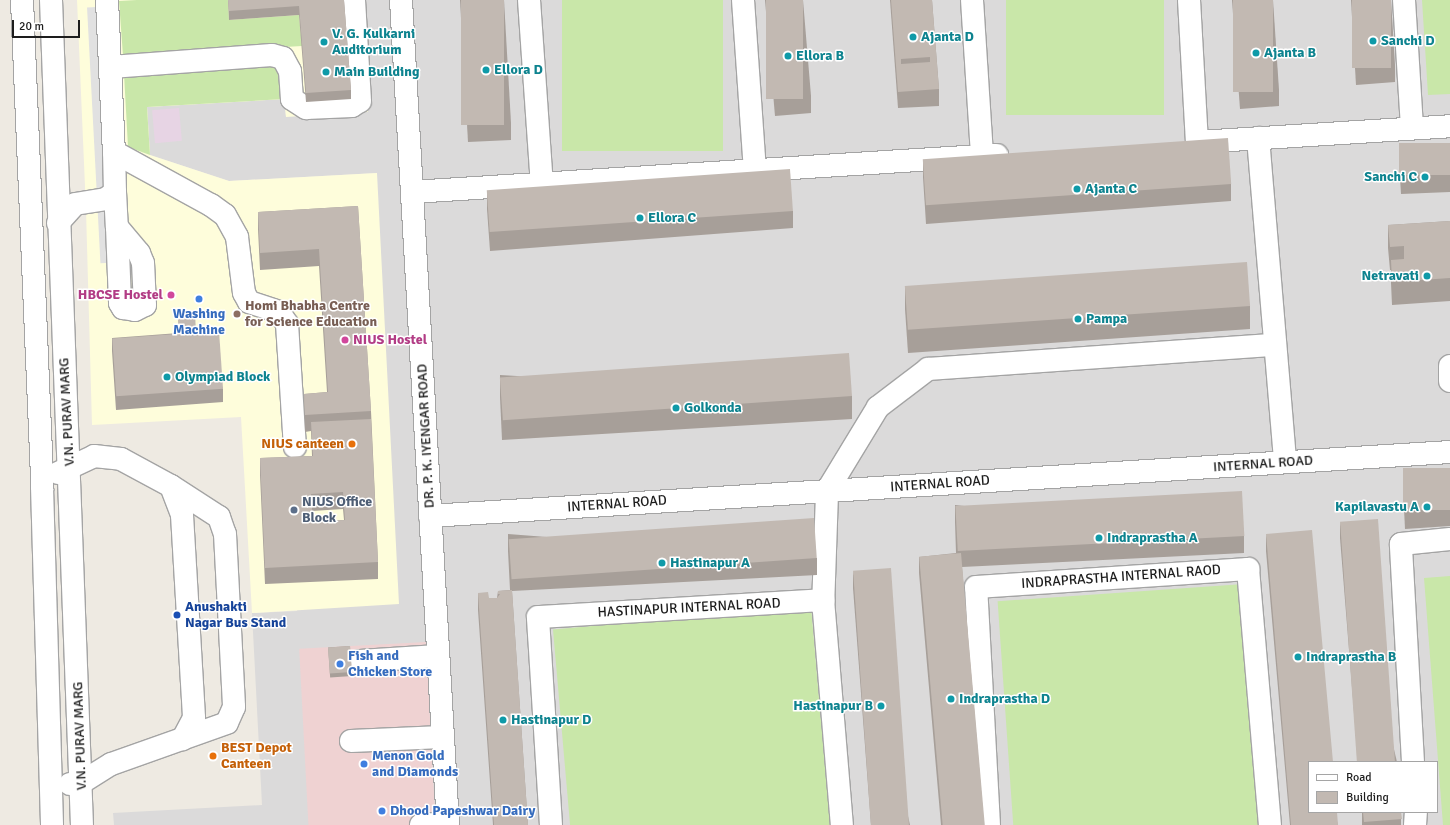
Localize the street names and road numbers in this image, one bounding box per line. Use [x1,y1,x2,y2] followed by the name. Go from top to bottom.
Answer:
[56,357,78,467] street label: V.N. PURAV MARG
[414,363,438,509] street label: DR. P. K. IYENGAR ROAD
[1213,452,1313,476] street label: INTERNAL ROAD
[890,472,990,496] street label: INTERNAL ROAD
[567,492,667,516] street label: INTERNAL ROAD
[1021,562,1221,592] street label: INDRAPRASTHA INTERNAL RAOD
[597,595,781,621] street label: HASTINAPUR INTERNAL ROAD
[70,681,90,791] street label: V.N. PURAV MARG

